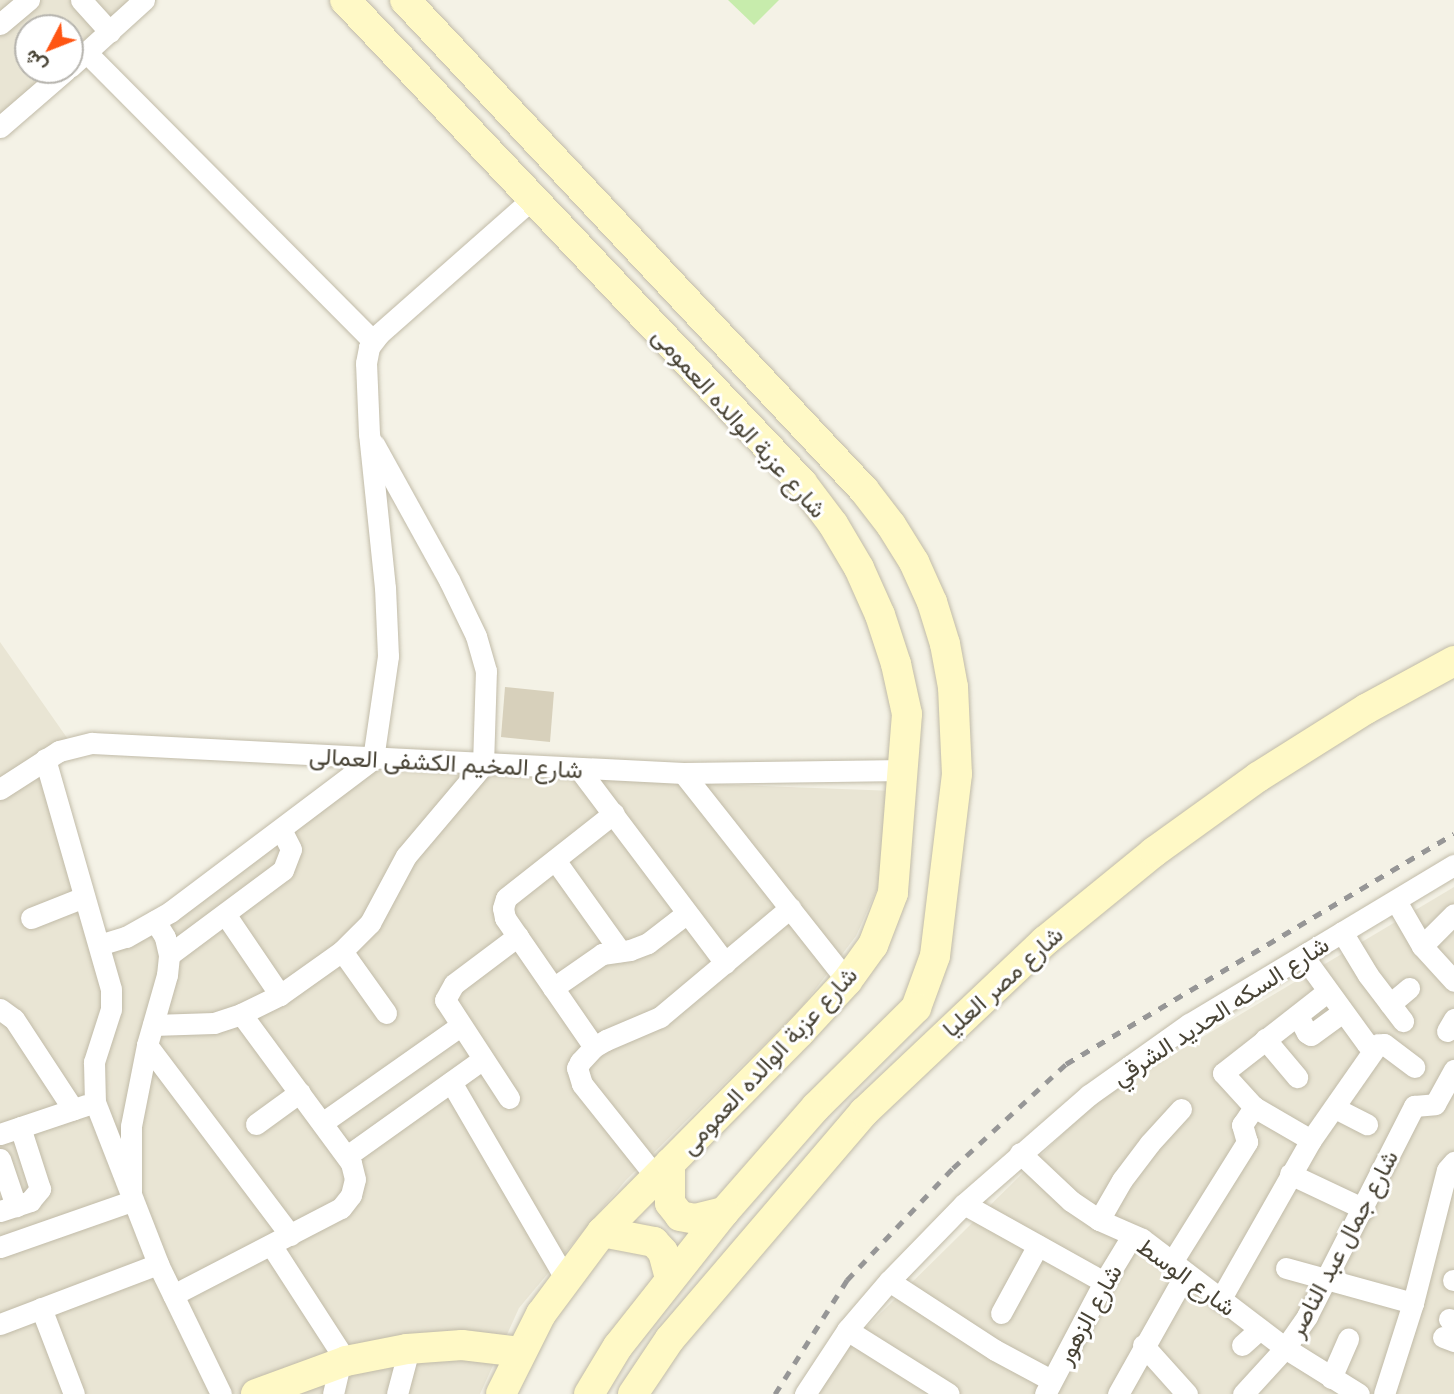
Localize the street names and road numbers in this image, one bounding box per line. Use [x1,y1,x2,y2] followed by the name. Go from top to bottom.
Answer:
[647,321,833,523] street label: شارع عزبة الوالده العمومى
[308,740,584,784] street label: شارع المخيم الكشفى العمالى
[936,920,1068,1042] street label: شارع مصر العليا
[1106,929,1334,1091] street label: شارع السكه الحديد الشرقي
[674,960,862,1160] street label: شارع عزبة الوالده العمومى
[1281,1145,1403,1341] street label: شارع جمال عبد الناصر
[1132,1231,1242,1321] street label: شارع الوسط
[1049,1259,1127,1369] street label: شارع الزهور

